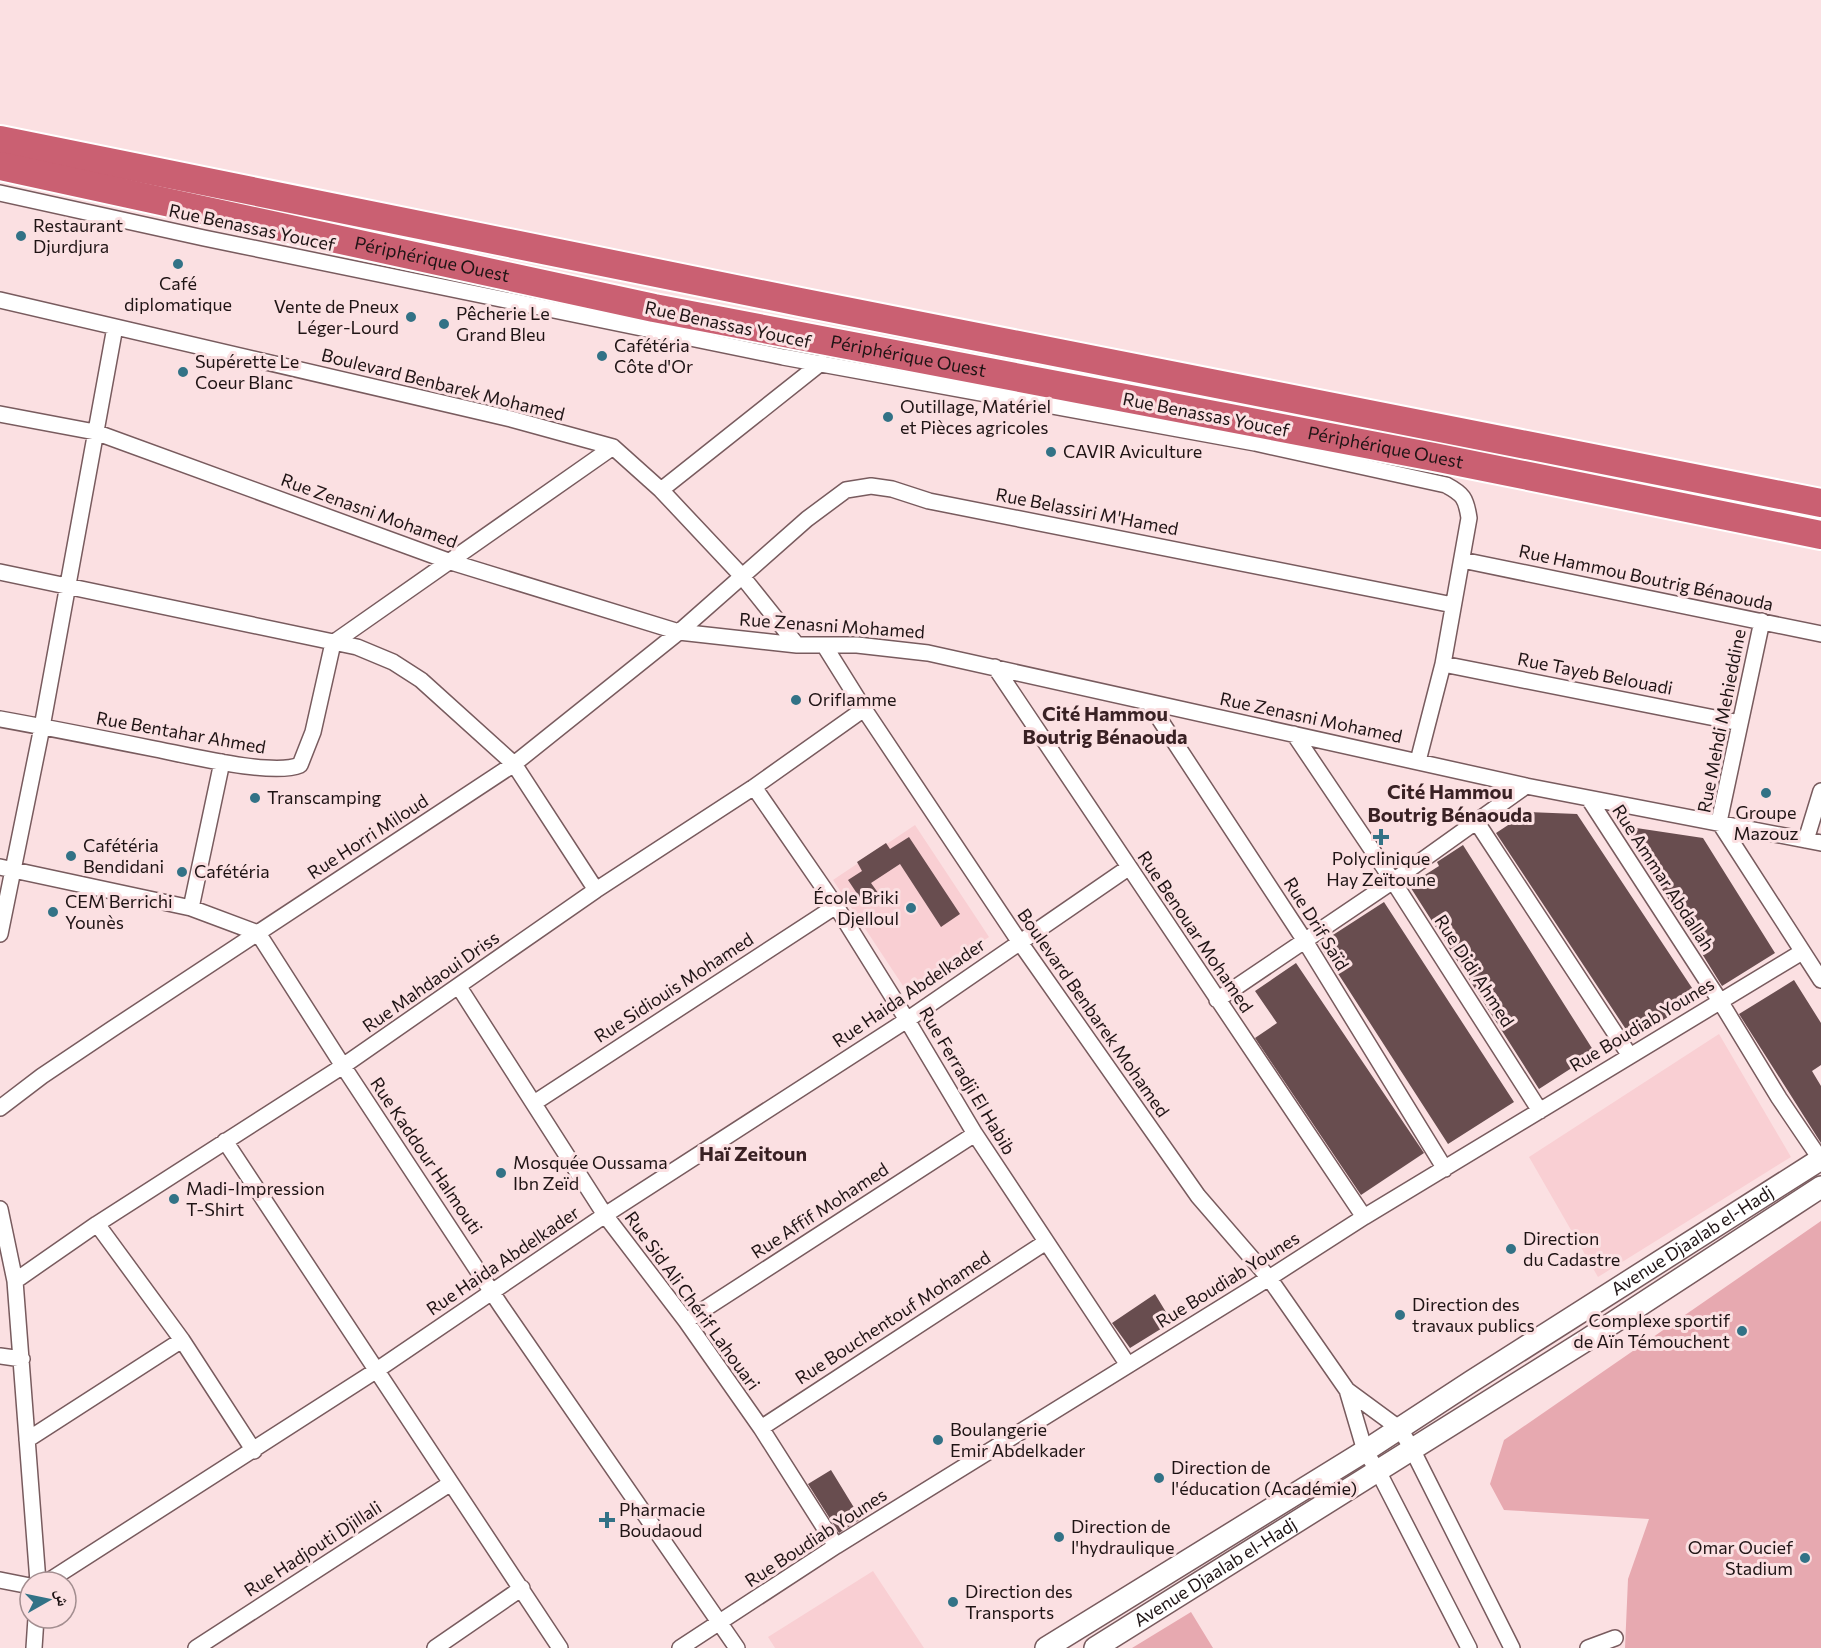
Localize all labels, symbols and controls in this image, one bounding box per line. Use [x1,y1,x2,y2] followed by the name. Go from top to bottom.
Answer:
[167,199,338,256] street label: Rue Benassas Youcef
[33,214,123,257] place label: Restaurant Djurdjura
[14,229,28,243] marker: Restaurant Djurdjura
[353,231,512,286] street label: Périphérique Ouest
[171,257,185,271] marker: Café diplomatique
[124,272,232,315] place label: Café diplomatique
[274,295,399,338] place label: Vente de Pneux Léger-Lourd
[643,296,814,353] street label: Rue Benassas Youcef
[456,302,550,345] place label: Pêcherie Le Grand Bleu
[404,310,418,324] marker: Vente de Pneux Léger-Lourd
[437,317,451,331] marker: Pêcherie Le Grand Bleu
[829,330,988,381] street label: Périphérique Ouest
[614,334,693,377] place label: Cafétéria Côte d'Or
[319,343,567,425] street label: Boulevard Benbarek Mohamed
[595,349,609,363] marker: Cafétéria Côte d'Or
[195,350,299,393] place label: Supérette Le Coeur Blanc
[176,365,190,379] marker: Supérette Le Coeur Blanc
[1121,387,1292,441] street label: Rue Benassas Youcef
[900,395,1051,438] place label: Outillage, Matériel et Pièces agricoles
[881,410,895,424] marker: Outillage, Matériel et Pièces agricoles
[1306,421,1465,473] street label: Périphérique Ouest
[1063,440,1202,462] place label: CAVIR Aviculture
[1044,445,1058,459] marker: CAVIR Aviculture
[278,468,461,552] street label: Rue Zenasni Mohamed
[994,483,1180,540] street label: Rue Belassiri M'Hamed
[1517,539,1776,615] street label: Rue Hammou Boutrig Bénaouda
[738,608,926,642] street label: Rue Zenasni Mohamed
[1692,627,1750,815] street label: Rue Mehdi Mehieddine
[1516,647,1675,699] street label: Rue Tayeb Belouadi
[1218,687,1405,747] street label: Rue Zenasni Mohamed
[808,688,897,710] place label: Oriflamme
[789,693,803,707] marker: Oriflamme
[1022,701,1188,748] district label: Cité Hammou Boutrig Bénaouda
[95,706,268,758] street label: Rue Bentahar Ahmed
[1367,779,1533,826] district label: Cité Hammou Boutrig Bénaouda
[267,786,382,808] place label: Transcamping
[1759,786,1773,800] marker: Groupe Mazouz
[303,789,432,883] street label: Rue Horri Miloud
[248,791,262,805] marker: Transcamping
[1608,800,1720,955] street label: Rue Ammar Abdallah
[1733,801,1799,844] place label: Groupe Mazouz
[1372,828,1390,846] marker: Polyclinique Hay Zeïtoune
[83,834,164,877] place label: Cafétéria Bendidani
[1133,846,1258,1017] street label: Rue Benouar Mohamed
[1326,847,1436,890] place label: Polyclinique Hay Zeïtoune
[64,849,78,863] marker: Cafétéria Bendidani
[194,860,270,882] place label: Cafétéria
[175,865,189,879] marker: Cafétéria
[1280,873,1354,974] street label: Rue Drif Saïd
[813,886,899,929] place label: École Briki Djelloul
[65,890,173,933] place label: CEM Berrichi Younès
[904,901,918,915] marker: École Briki Djelloul
[1013,904,1174,1121] street label: Boulevard Benbarek Mohamed
[46,905,60,919] marker: CEM Berrichi Younès
[1430,910,1519,1031] street label: Rue Didi Ahmed
[358,926,503,1037] street label: Rue Mahdaoui Driss
[590,927,757,1047] street label: Rue Sidiouis Mohamed
[828,933,989,1051] street label: Rue Haida Abdelkader
[1565,972,1718,1076] street label: Rue Boudiab Younes
[915,1003,1021,1158] street label: Rue Ferradji El Habib
[366,1073,488,1238] street label: Rue Kaddour Halmouti
[699,1141,807,1165] district label: Haï Zeitoun
[513,1151,668,1194] place label: Mosquée Oussama Ibn Zeïd
[747,1158,892,1263] street label: Rue Affif Mohamed
[494,1166,508,1180] marker: Mosquée Oussama Ibn Zeïd
[186,1177,325,1220] place label: Madi-Impression T-Shirt
[1607,1180,1777,1300] street label: Avenue Djaalab el-Hadj
[167,1192,181,1206] marker: Madi-Impression T-Shirt
[422,1201,583,1319] street label: Rue Haida Abdelkader
[621,1207,765,1394] street label: Rue Sid Ali Chérif Lahouari
[1152,1226,1303,1332] street label: Rue Boudiab Younes
[1523,1227,1620,1270] place label: Direction du Cadastre
[1504,1242,1518,1256] marker: Direction du Cadastre
[791,1246,994,1389] street label: Rue Bouchentouf Mohamed
[1412,1293,1535,1336] place label: Direction des travaux publics
[1393,1308,1407,1322] marker: Direction des travaux publics
[1573,1309,1731,1352] place label: Complexe sportif de Aïn Témouchent
[1735,1324,1749,1338] marker: Complexe sportif de Aïn Témouchent
[950,1418,1085,1461] place label: Boulangerie Emir Abdelkader
[931,1433,945,1447] marker: Boulangerie Emir Abdelkader
[1171,1456,1357,1499] place label: Direction de l'éducation (Académie)
[1152,1471,1166,1485] marker: Direction de l'éducation (Académie)
[740,1483,891,1591] street label: Rue Boudiab Younes
[240,1496,385,1601] street label: Rue Hadjouti Djillali
[619,1498,705,1541] place label: Pharmacie Boudaoud
[600,1513,614,1527] marker: Pharmacie Boudaoud
[1129,1513,1300,1631] street label: Avenue Djaalab el-Hadj
[1071,1515,1175,1558] place label: Direction de l'hydraulique
[1052,1530,1066,1544] marker: Direction de l'hydraulique
[1688,1536,1794,1579] place label: Omar Oucief Stadium
[1798,1551,1812,1565] marker: Omar Oucief Stadium
[18,1570,78,1630] north arrow
[965,1580,1073,1623] place label: Direction des Transports
[52,1588,74,1608] text: ش
[946,1595,960,1609] marker: Direction des Transports

